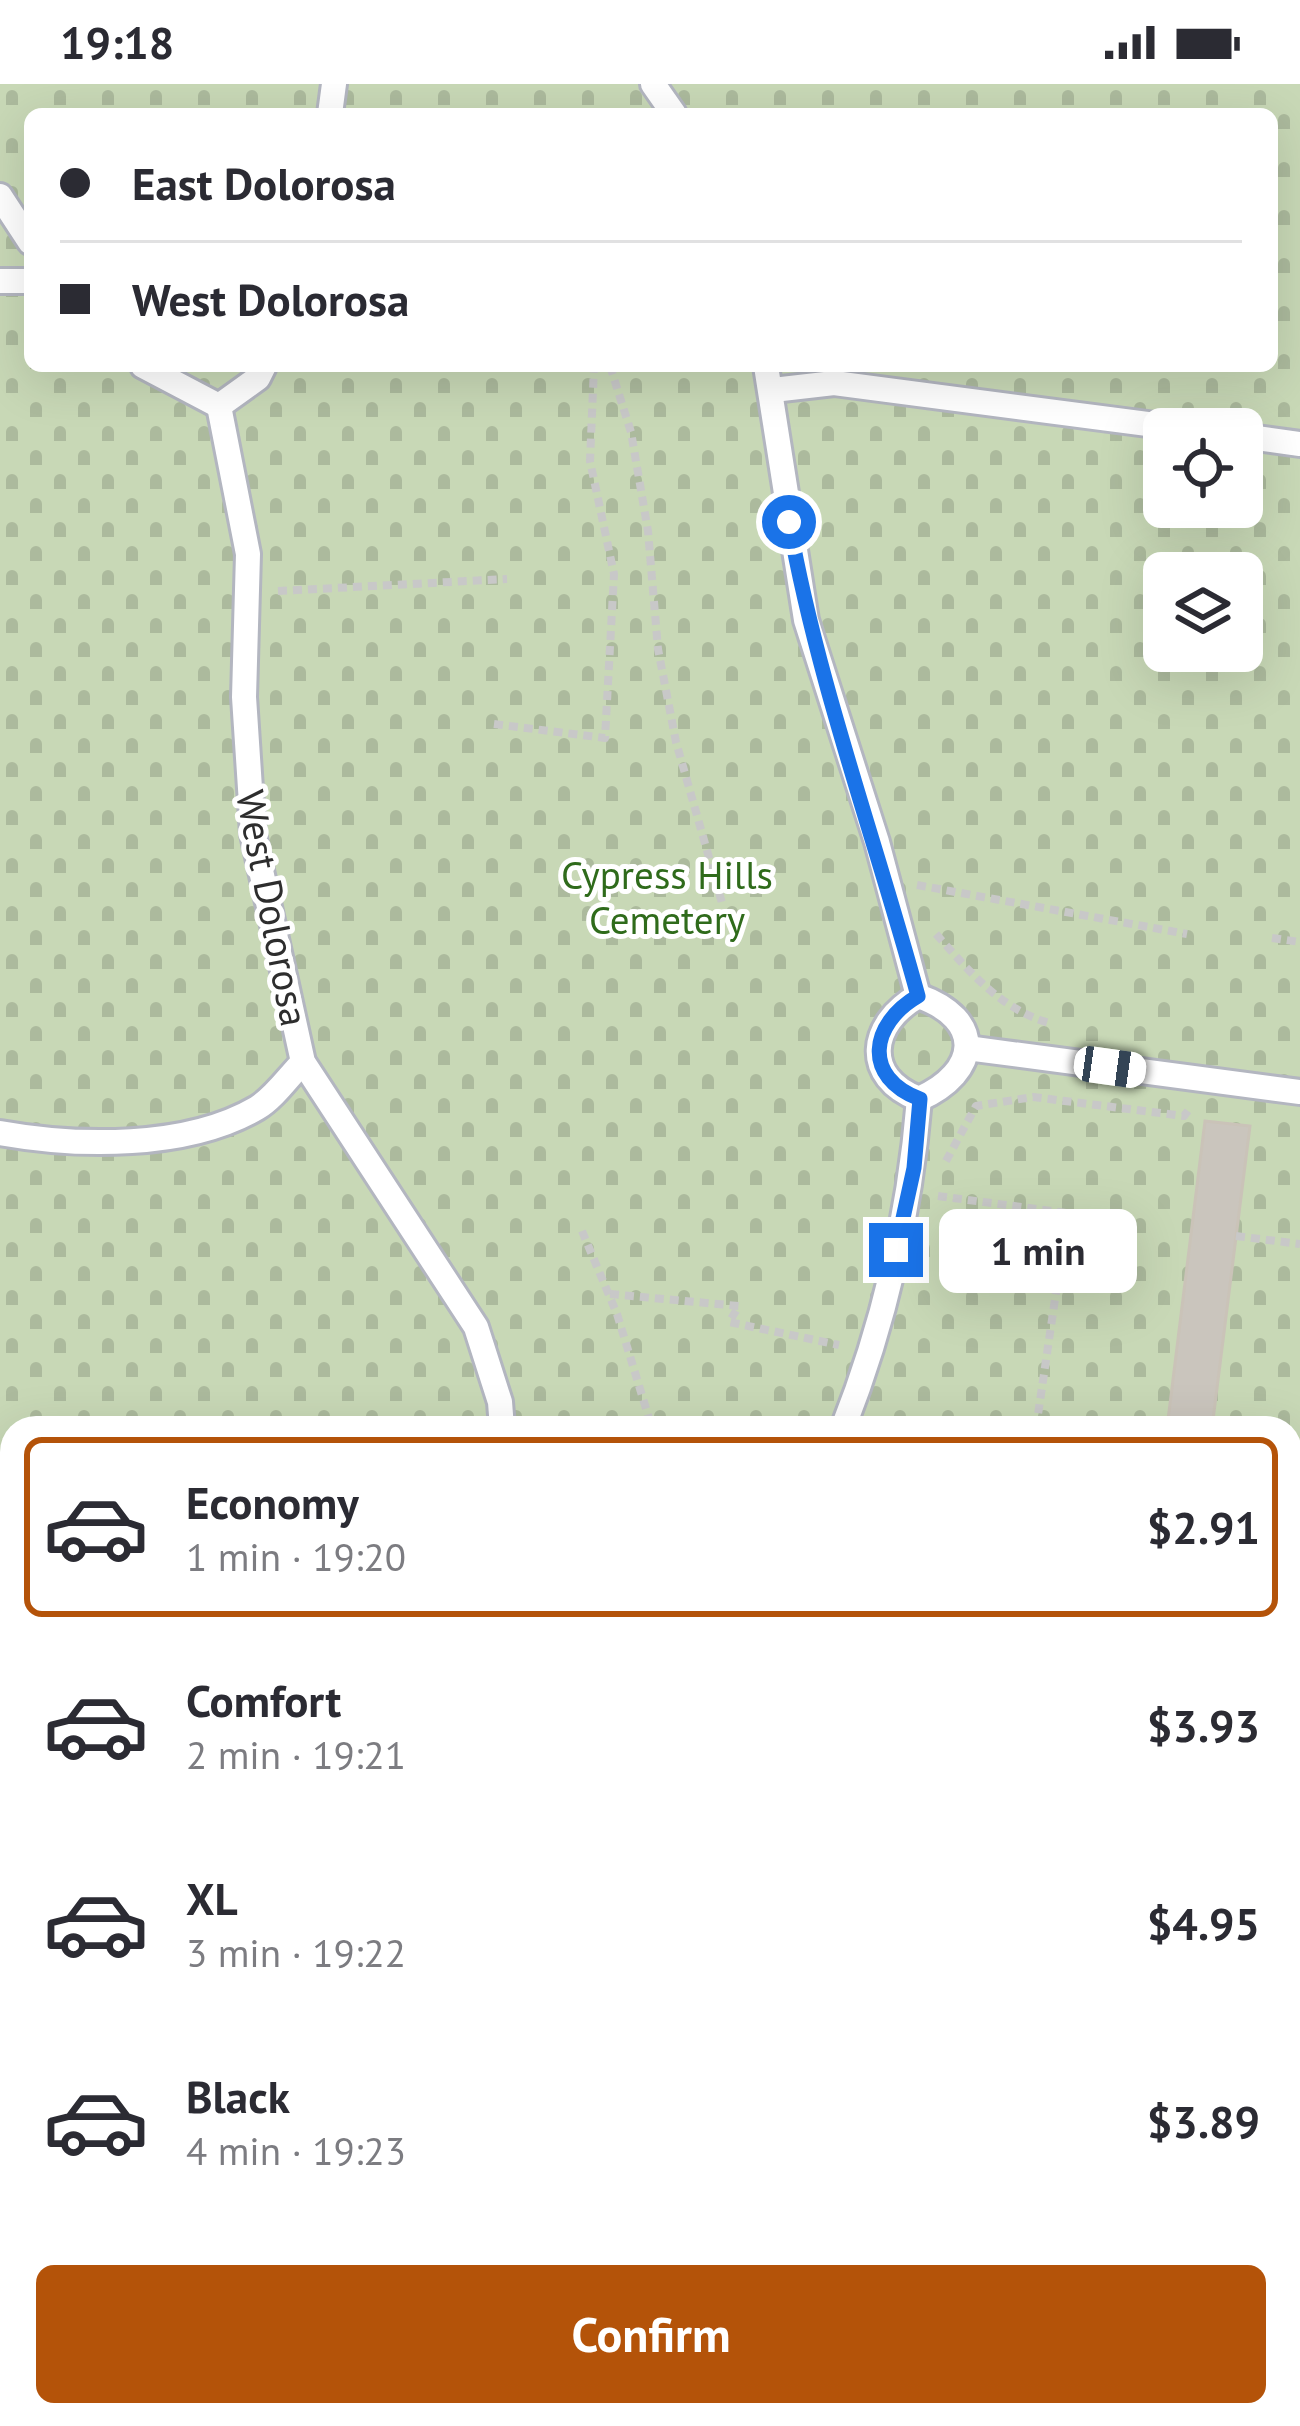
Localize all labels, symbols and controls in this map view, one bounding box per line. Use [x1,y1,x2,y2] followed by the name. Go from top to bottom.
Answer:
[60,13,174,71] text: 19:18
[132,154,396,212] text: East Dolorosa
[132,270,409,328] text: West Dolorosa
[1143,408,1263,672] map controls
[1143,408,1263,528] button: locate
[762,495,816,549] route start
[1143,552,1263,672] button: layers
[225,786,321,1030] street label: West Dolorosa
[561,849,773,945] park label: Cypress Hills Cemetery
[1072,1044,1148,1090] car
[938,1208,1136,1292] callout: 1 min
[869,1223,923,1277] route end
[990,1225,1086,1276] text: 1 min
[42,1473,150,1581] icon: car
[186,1473,359,1531] text: Economy
[1147,1498,1260,1556] text: $2.91
[186,1531,406,1582] text: 1 min · 19:20
[42,1671,150,1779] icon: car
[186,1671,341,1729] text: Comfort
[1147,1696,1260,1754] text: $3.93
[186,1729,406,1780] text: 2 min · 19:21
[42,1869,150,1977] icon: car
[186,1869,238,1927] text: XL
[1147,1894,1260,1952] text: $4.95
[186,1927,406,1978] text: 3 min · 19:22
[42,2067,150,2175] icon: car
[186,2067,290,2125] text: Black
[1147,2092,1260,2150] text: $3.89
[186,2125,406,2176] text: 4 min · 19:23
[36,2265,1266,2403] button: Confirm

